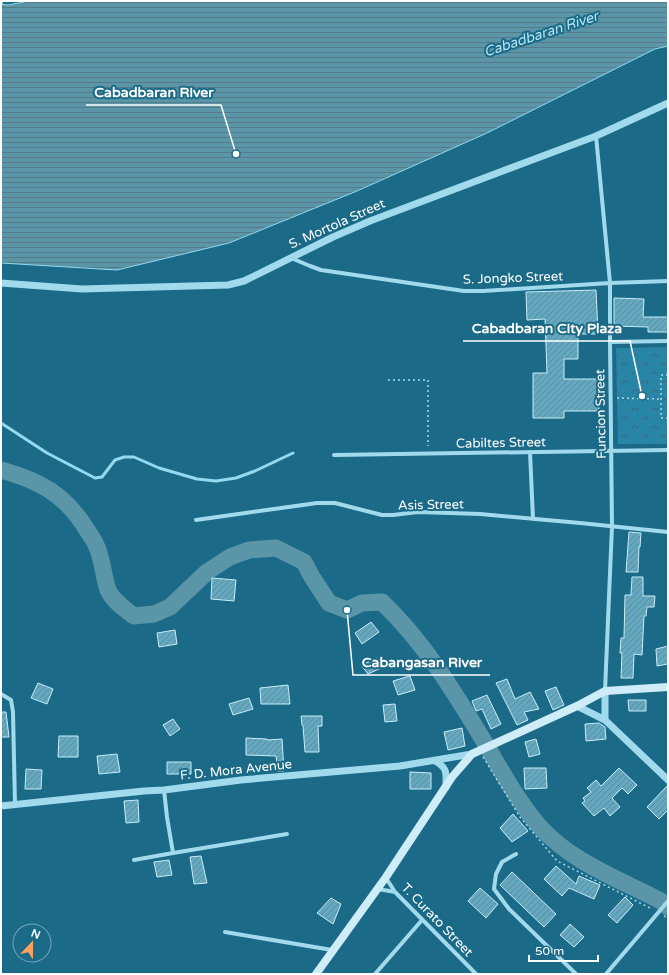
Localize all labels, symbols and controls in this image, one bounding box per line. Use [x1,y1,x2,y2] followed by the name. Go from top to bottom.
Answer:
[482,7,602,61] water label: Cabadbaran River
[86,79,221,105] callout: Cabadbaran River
[94,84,214,101] text: Cabadbaran River
[286,196,388,252] street label: S. Mortola Street
[463,268,563,288] street label: S. Jongko Street
[463,315,630,341] callout: Cabadbaran City Plaza
[472,320,622,337] text: Cabadbaran City Plaza
[592,369,610,459] street label: Funcion Street
[456,434,546,452] street label: Cabiltes Street
[398,496,464,514] street label: Asis Street
[353,649,490,675] callout: Cabangasan River
[362,654,483,671] text: Cabangasan River
[179,756,293,784] street label: F. D. Mora Avenue
[398,880,476,960] street label: T. Curato Street
[12,923,52,963] north arrow
[29,927,42,942] text: N
[529,937,598,963] scale bar
[535,944,564,958] text: 50 m

